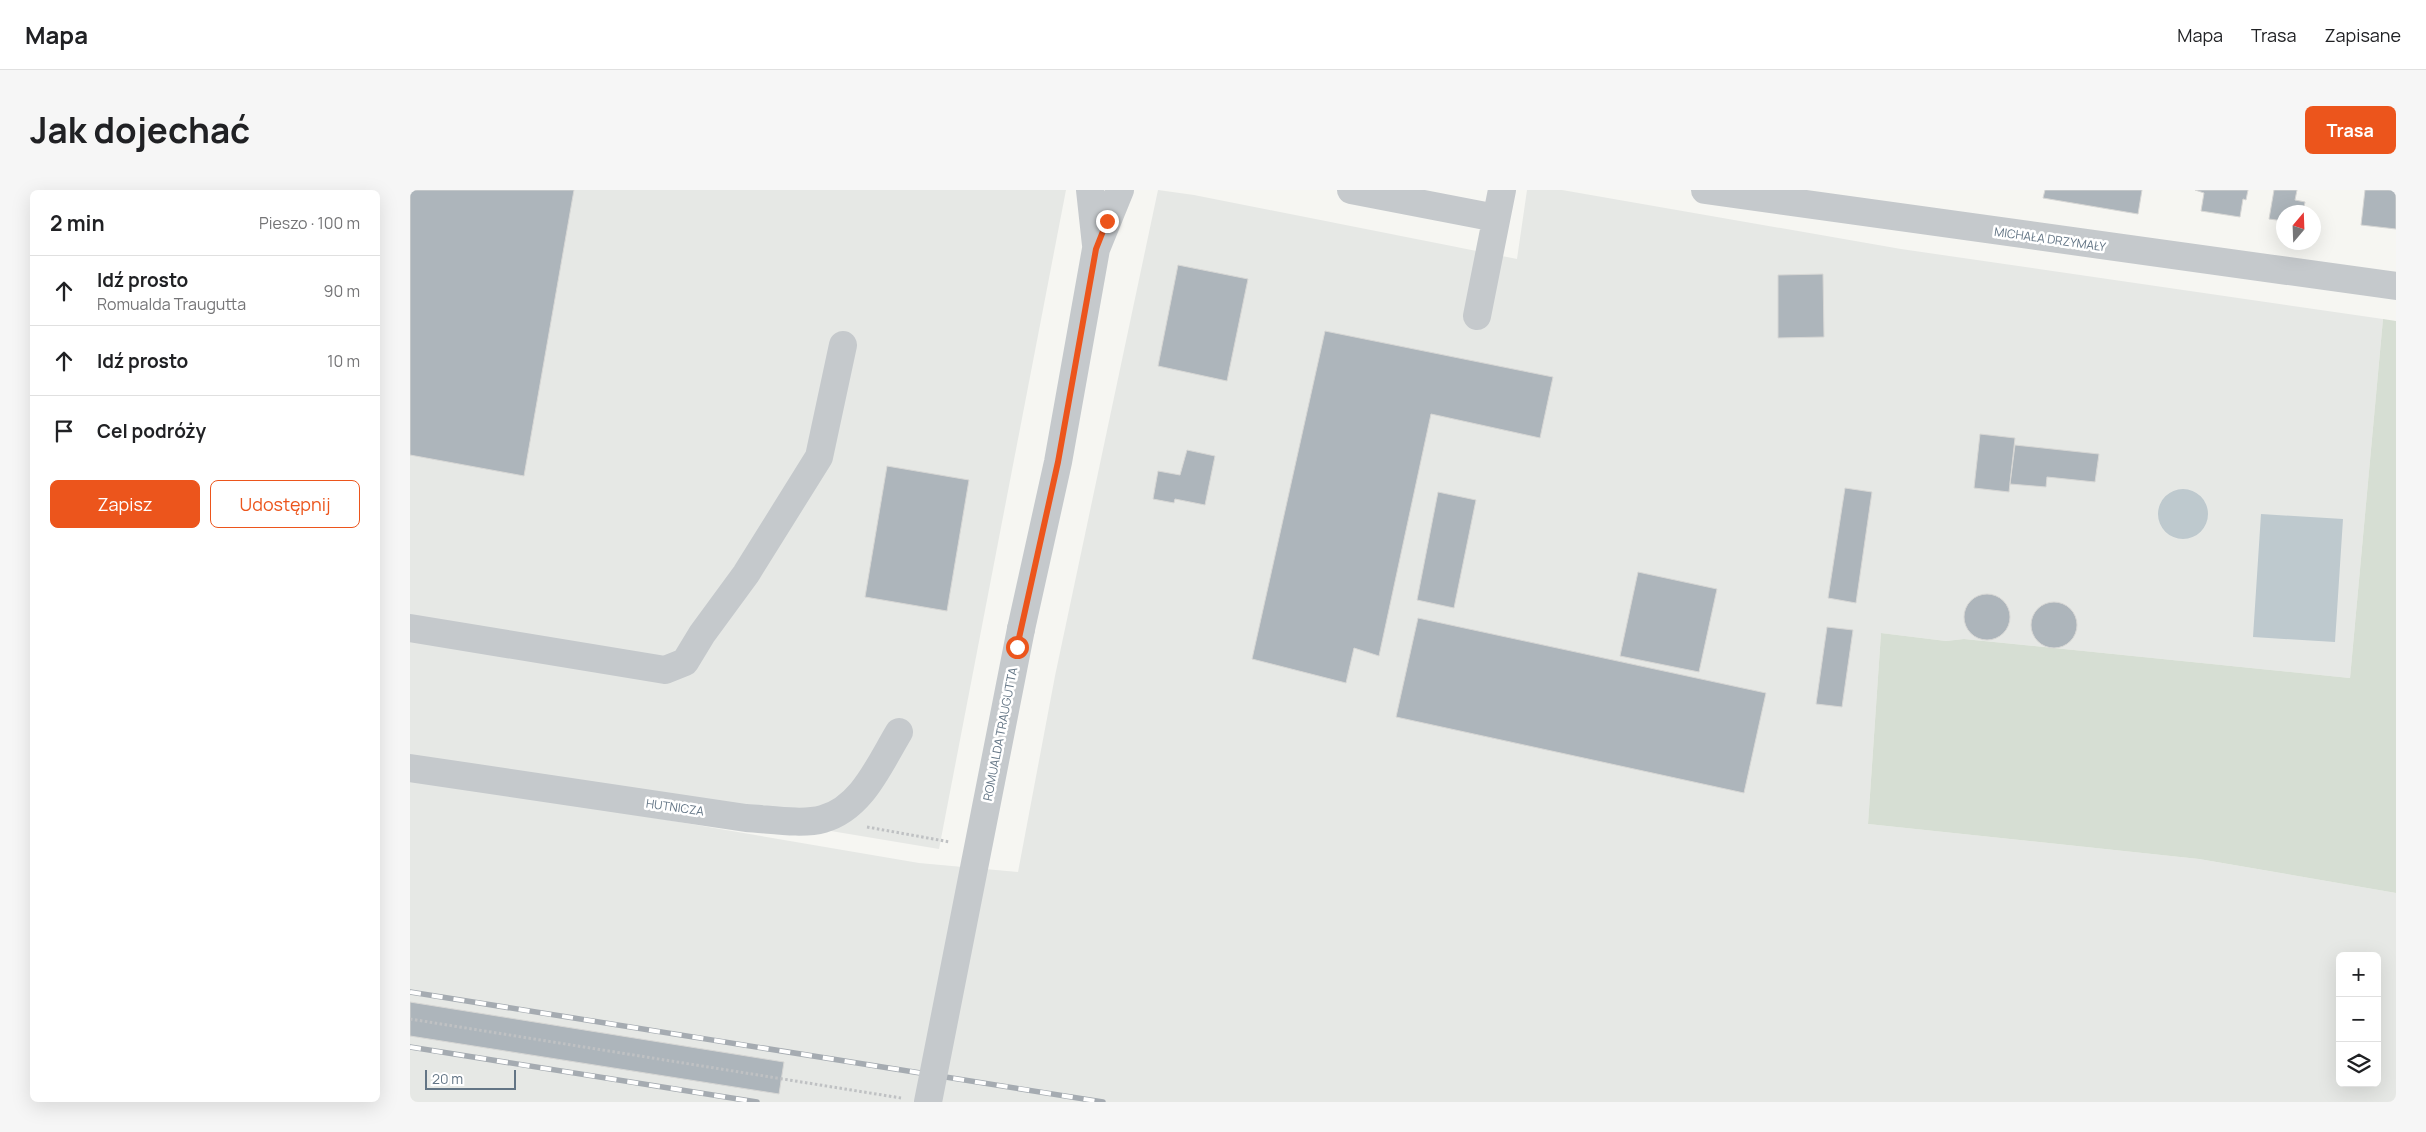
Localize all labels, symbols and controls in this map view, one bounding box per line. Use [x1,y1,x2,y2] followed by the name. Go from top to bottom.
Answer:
[25,18,88,51] text: Mapa
[2177,23,2223,47] text: Mapa
[2251,23,2296,47] text: Trasa
[2324,23,2401,47] text: Zapisane
[30,106,250,154] text: Jak dojechać
[2305,106,2396,154] button: Trasa
[2276,205,2321,250] north arrow
[50,209,105,237] text: 2 min
[1096,210,1119,233] route end
[259,212,360,234] text: Pieszo · 100 m
[1993,223,2107,255] street label: MICHAŁA DRZYMAŁY
[97,267,188,293] text: Idź prosto
[50,277,78,305] icon: ahead
[324,280,360,302] text: 90 m
[97,293,246,315] text: Romualda Traugutta
[50,347,78,375] icon: ahead
[97,348,188,374] text: Idź prosto
[327,350,360,372] text: 10 m
[50,417,78,445] icon: arrive
[97,418,206,444] text: Cel podróży
[50,480,200,528] button: Zapisz
[210,480,360,528] button: Udostępnij
[1006,636,1029,659] route start
[979,665,1021,802] street label: ROMUALDA TRAUGUTTA
[645,795,705,820] street label: HUTNICZA
[2336,952,2381,1087] map controls
[2336,952,2381,997] button: +
[2336,997,2381,1042] button: −
[2336,1042,2381,1087] button: layers
[425,1067,516,1090] scale bar
[432,1069,463,1088] text: 20 m

